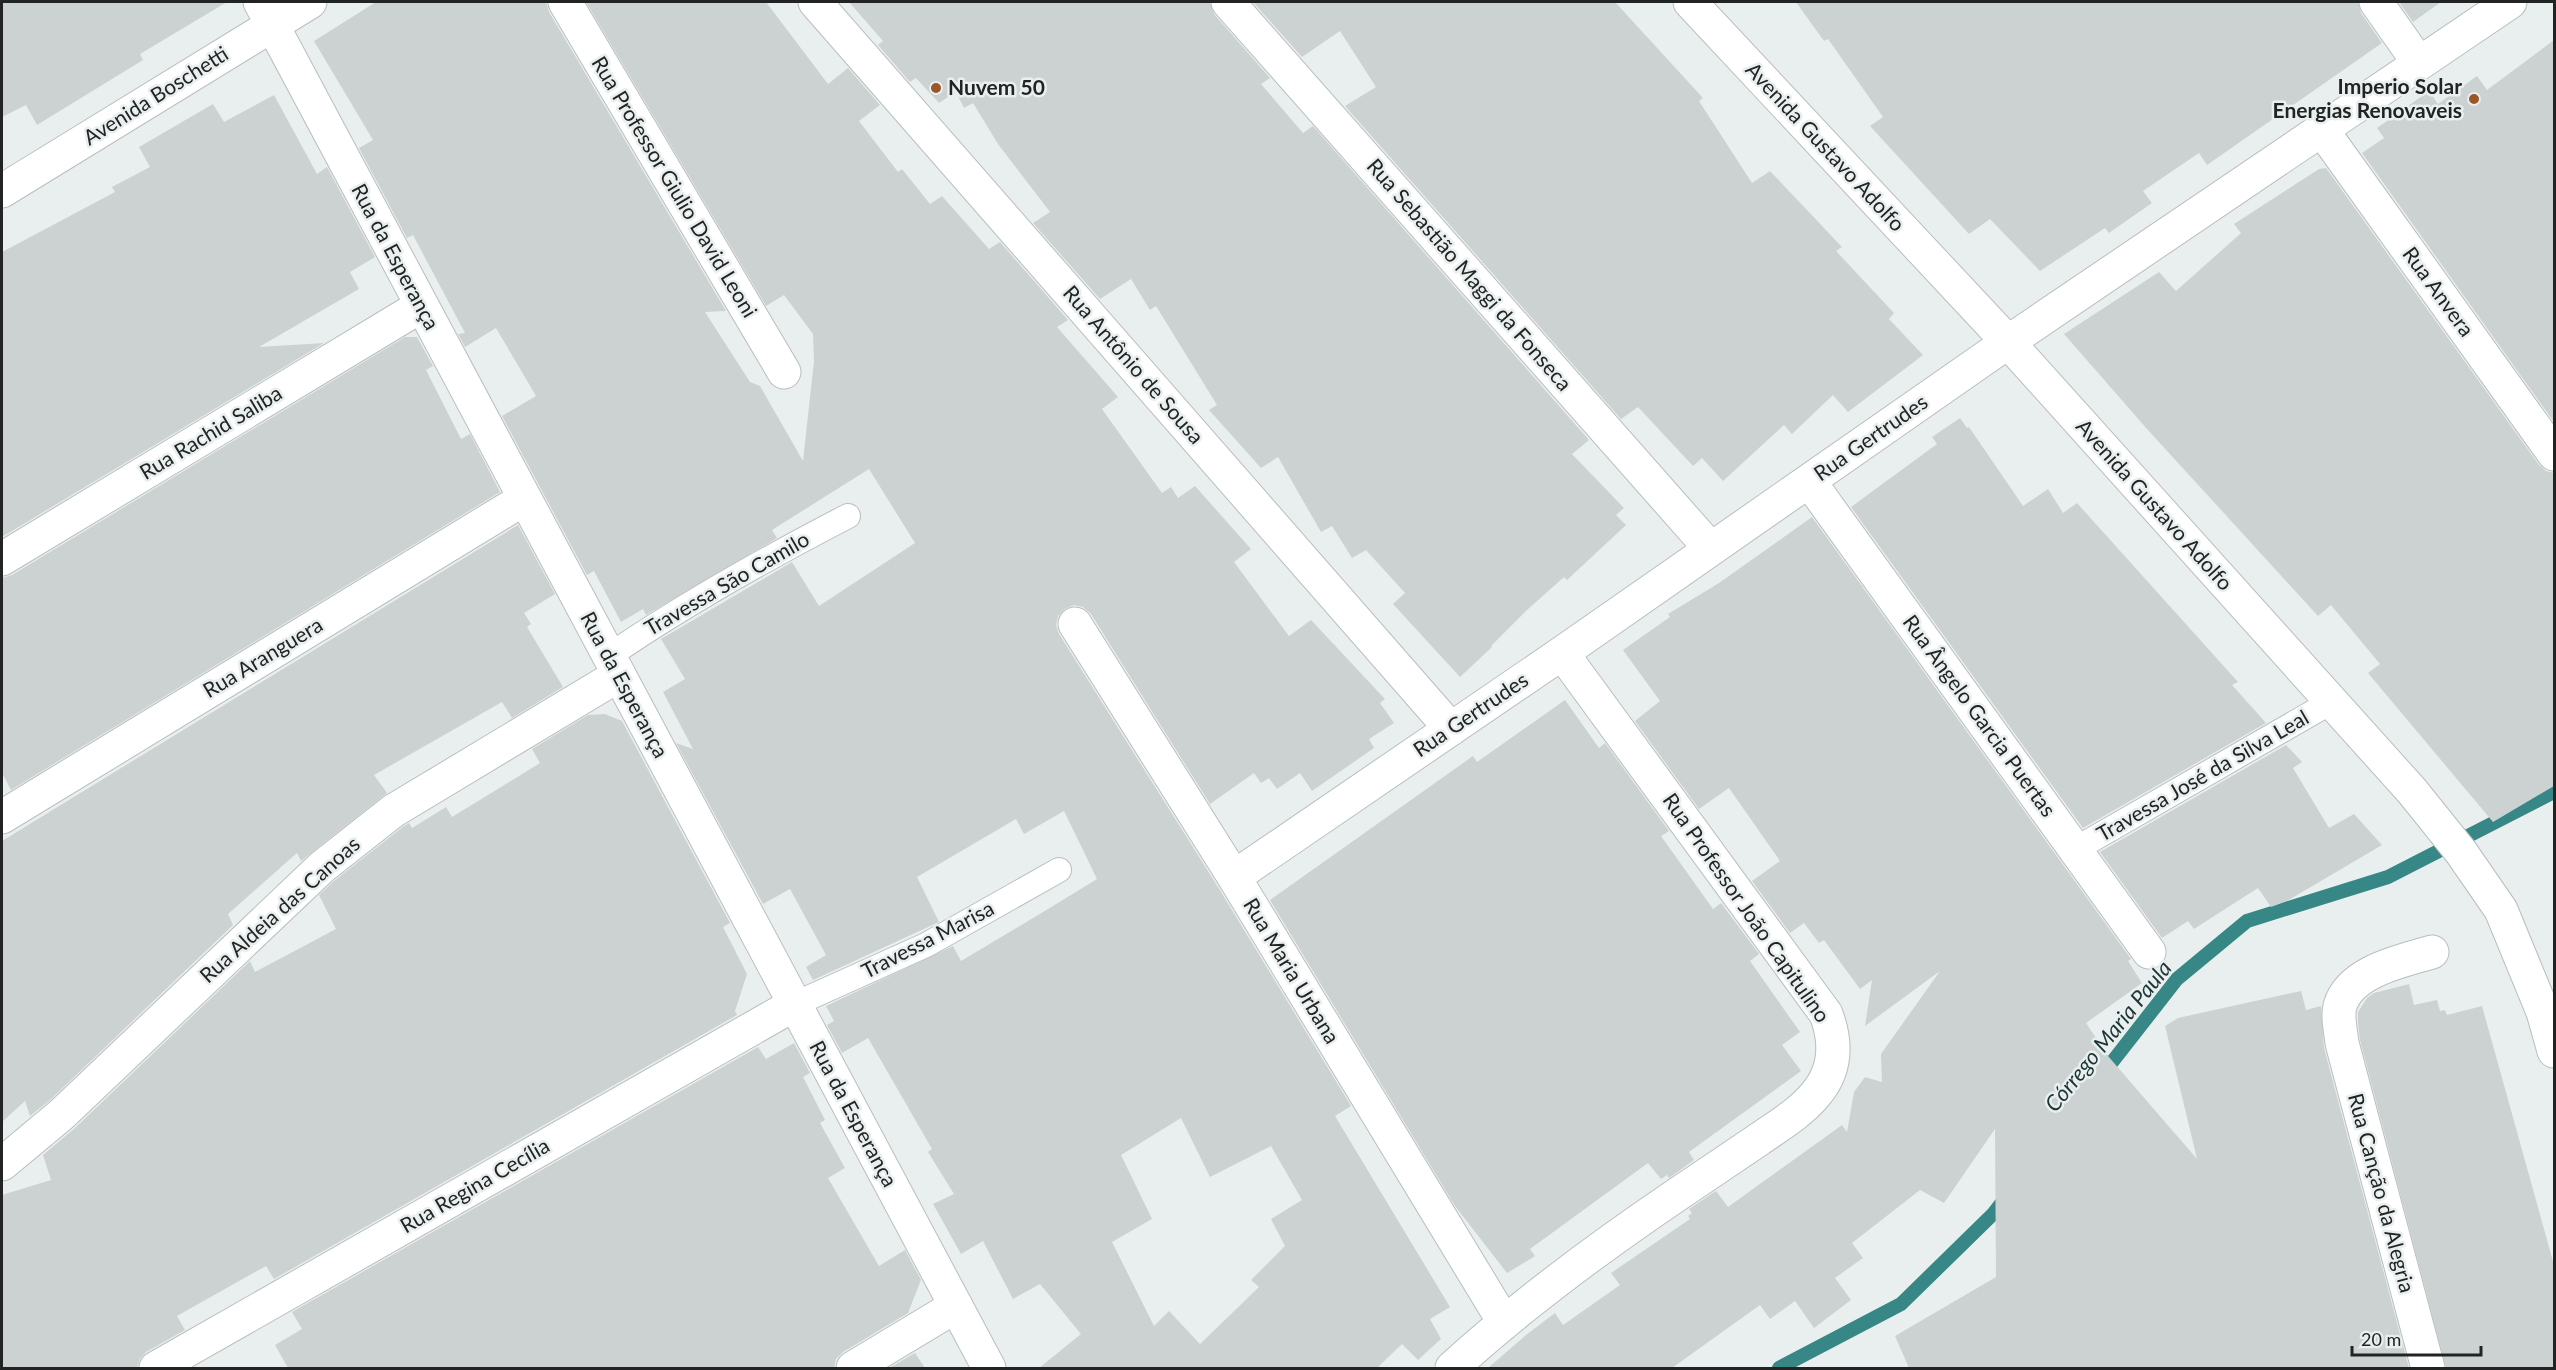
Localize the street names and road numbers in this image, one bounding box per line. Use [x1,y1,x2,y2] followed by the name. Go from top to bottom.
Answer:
[78,40,232,149] street label: Avenida Boschetti
[587,51,763,321] street label: Rua Professor Giulio David Leoni
[1741,56,1911,236] street label: Avenida Gustavo Adolfo
[1363,153,1578,395] street label: Rua Sebastião Maggi da Fonseca
[347,179,445,334] street label: Rua da Esperança
[2398,241,2480,341] street label: Rua Anvera
[1059,280,1210,448] street label: Rua Antônio de Sousa
[135,379,286,484] street label: Rua Rachid Saliba
[1808,388,1932,485] street label: Rua Gertrudes
[2072,413,2239,595] street label: Avenida Gustavo Adolfo
[639,525,813,640] street label: Travessa São Camilo
[576,607,674,762] street label: Rua da Esperança
[1899,609,2062,821] street label: Rua Ângelo Garcia Puertas
[198,611,327,702] street label: Rua Aranguera
[1408,666,1532,761] street label: Rua Gertrudes
[2092,704,2313,846] street label: Travessa José da Silva Leal
[1658,788,1836,1027] street label: Rua Professor João Capitulino
[194,830,364,987] street label: Rua Aldeia das Canoas
[1239,893,1346,1048] street label: Rua Maria Urbana
[857,895,998,983] street label: Travessa Marisa
[805,1036,903,1191] street label: Rua da Esperança
[2344,1090,2421,1295] street label: Rua Canção da Alegria
[395,1132,553,1238] street label: Rua Regina Cecília

